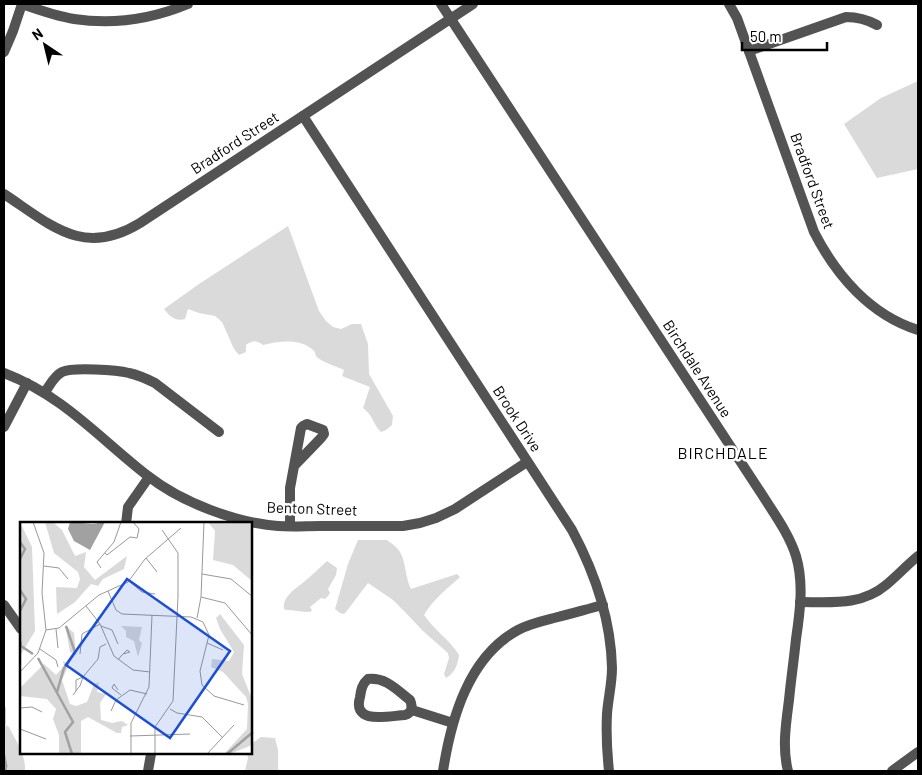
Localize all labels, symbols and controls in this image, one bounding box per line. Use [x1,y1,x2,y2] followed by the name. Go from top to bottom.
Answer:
[20,20,70,70] north arrow
[742,20,827,52] scale bar
[29,24,46,44] text: N
[750,27,782,45] text: 50 m
[187,107,282,177] street label: Bradford Street
[787,130,839,231] street label: Bradford Street
[660,316,736,420] street label: Birchdale Avenue
[490,382,546,455] street label: Brook Drive
[677,443,769,462] district label: BIRCHDALE
[266,497,358,519] street label: Benton Street
[20,522,252,755] inset map

